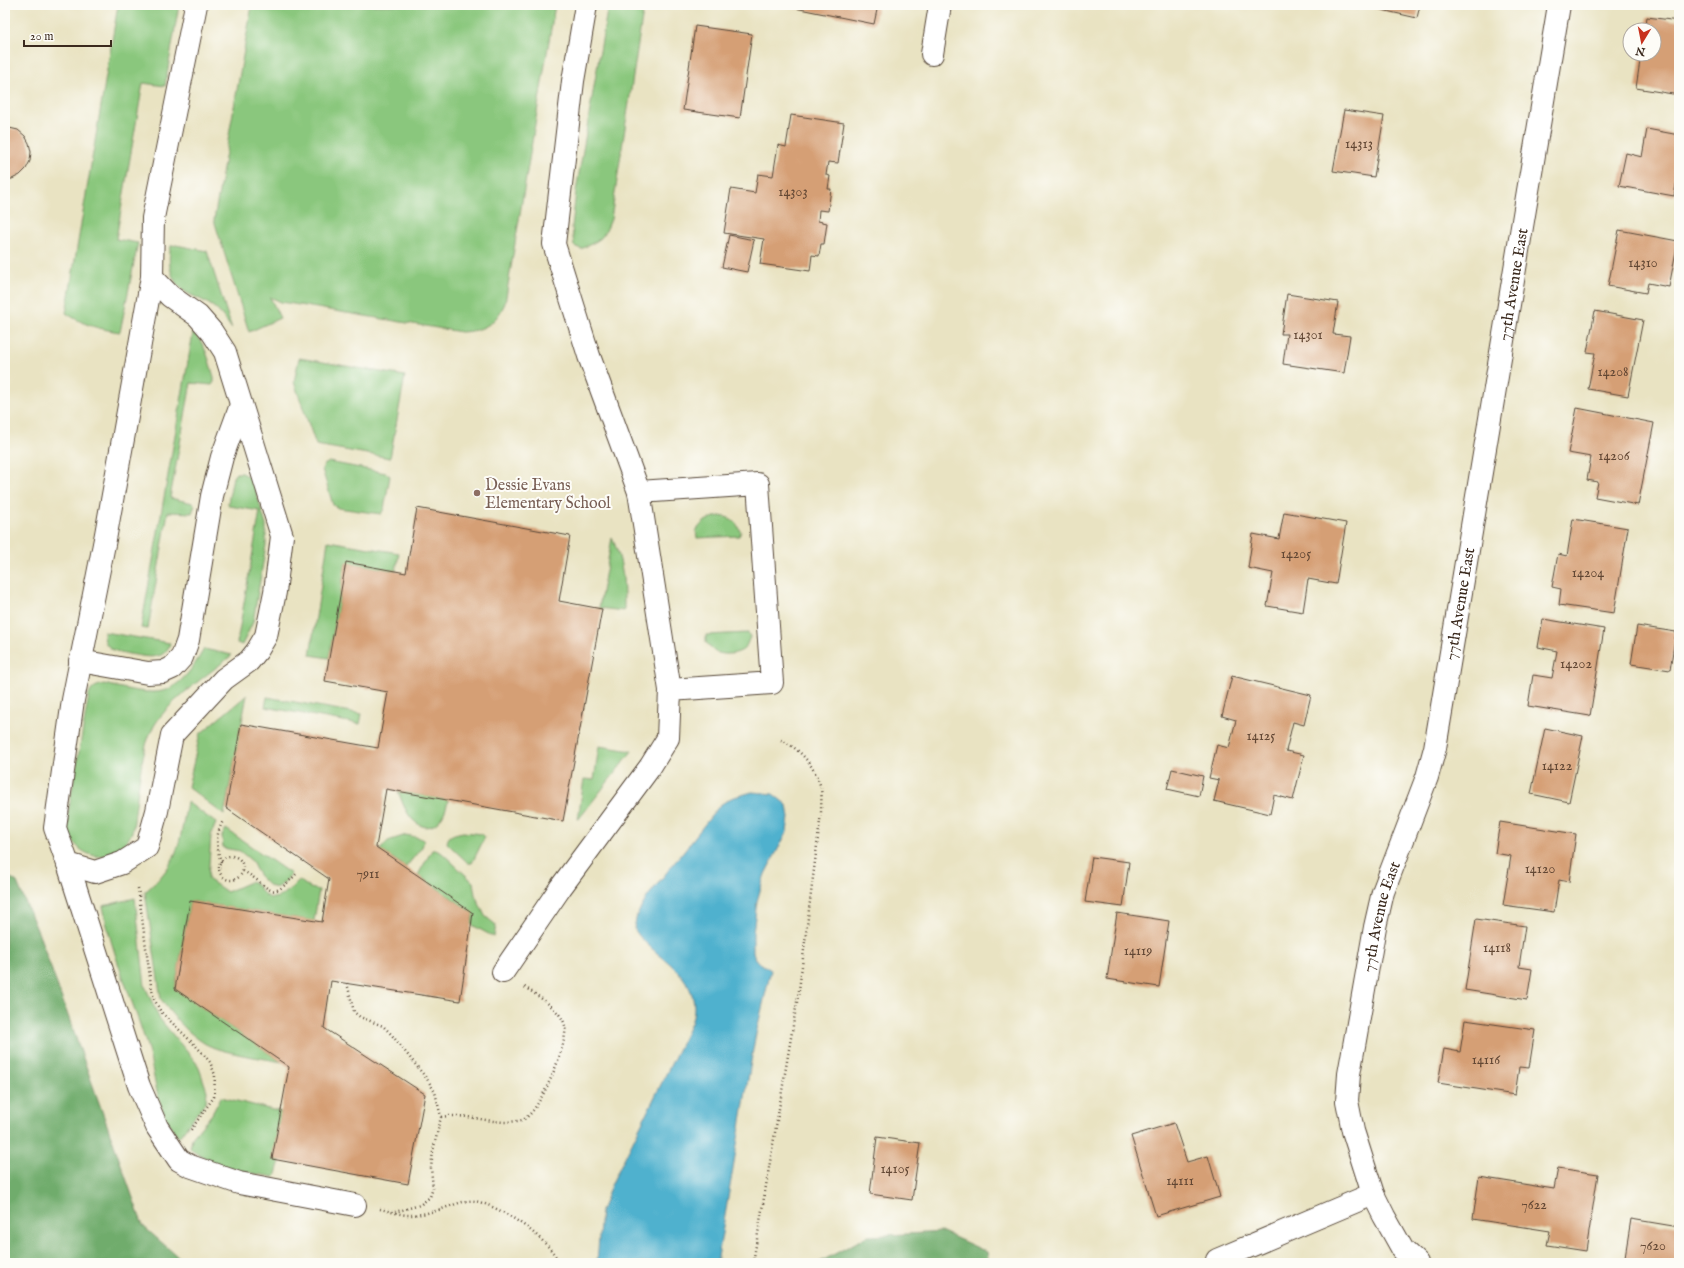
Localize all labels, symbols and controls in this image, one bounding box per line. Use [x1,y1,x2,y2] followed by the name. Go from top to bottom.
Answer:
[24,22,111,48] scale bar
[1622,22,1662,62] north arrow
[30,29,53,44] text: 20 m
[1634,43,1647,59] text: N
[1345,135,1373,153] house number: 14313
[778,183,808,201] house number: 14303
[1495,226,1534,342] street label: 77th Avenue East
[1628,254,1658,272] house number: 14310
[1293,326,1323,344] house number: 14301
[1597,363,1629,381] house number: 14208
[1598,447,1631,465] house number: 14206
[485,476,611,514] place label: Dessie Evans Elementary School
[472,488,482,498] marker: Dessie Evans Elementary School
[1281,545,1311,563] house number: 14205
[1442,546,1480,662] street label: 77th Avenue East
[1572,564,1604,582] house number: 14204
[1560,655,1592,673] house number: 14202
[1247,727,1275,745] house number: 14125
[1542,757,1573,775] house number: 14122
[1359,858,1406,974] street label: 77th Avenue East
[1525,860,1555,878] house number: 14120
[356,865,380,883] house number: 7911
[1483,939,1511,957] house number: 14118
[1124,942,1152,960] house number: 14119
[1472,1051,1501,1069] house number: 14116
[880,1160,910,1178] house number: 14105
[1166,1172,1194,1190] house number: 14111
[1521,1196,1547,1214] house number: 7622
[1640,1237,1666,1255] house number: 7620

